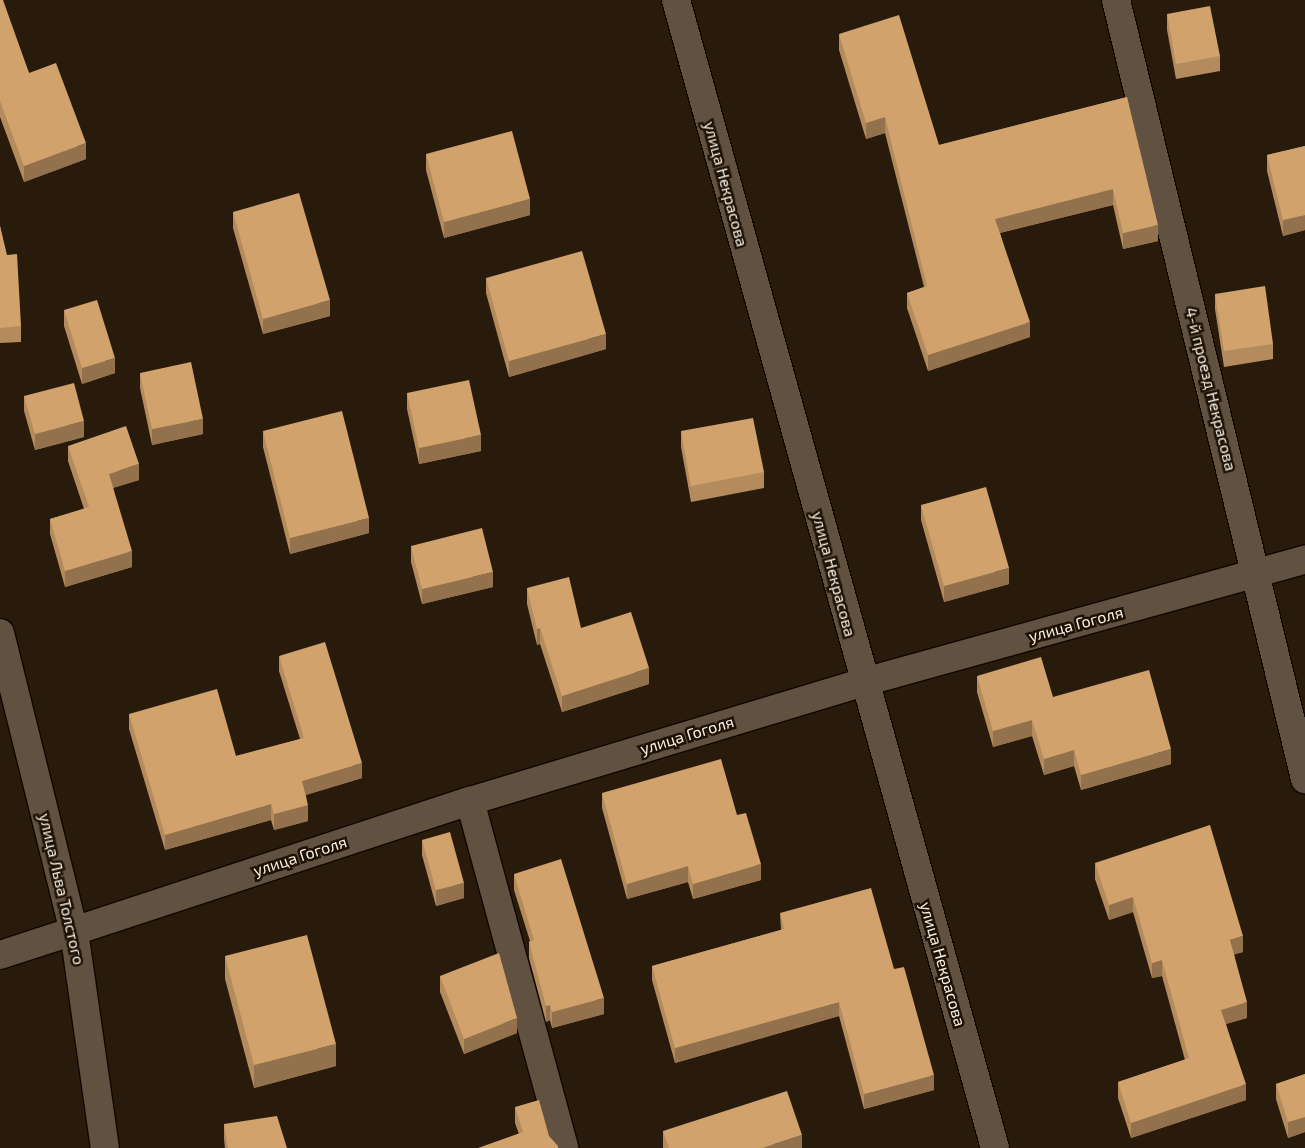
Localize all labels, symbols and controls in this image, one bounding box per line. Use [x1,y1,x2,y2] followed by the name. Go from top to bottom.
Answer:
[700,119,752,249] street label: улица Некрасова
[1181,305,1241,473] street label: 4-й проезд Некрасова
[808,509,860,639] street label: улица Некрасова
[1027,602,1125,646] street label: улица Гоголя
[638,712,736,758] street label: улица Гоголя
[35,811,89,967] street label: улица Льва Толстого
[251,832,349,880] street label: улица Гоголя
[916,899,970,1029] street label: улица Некрасова

